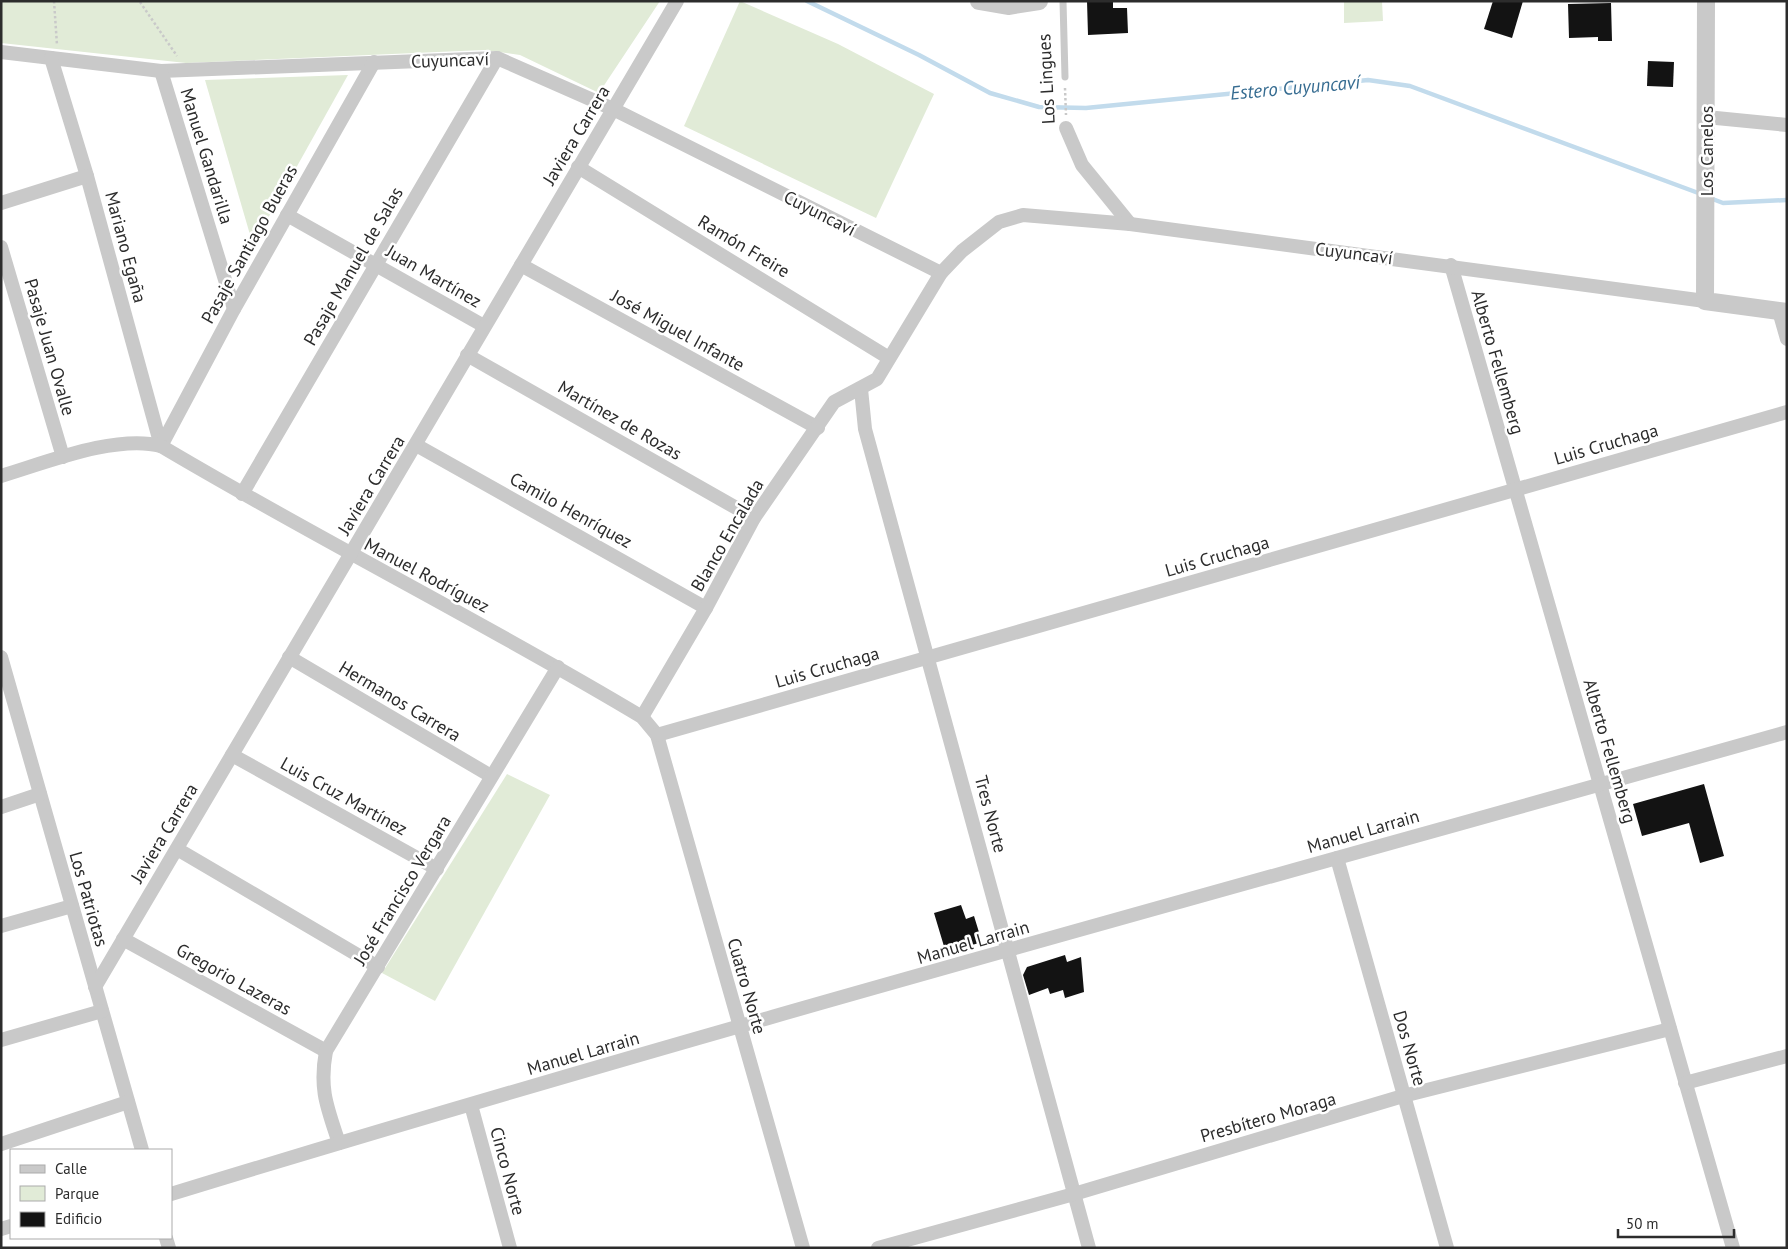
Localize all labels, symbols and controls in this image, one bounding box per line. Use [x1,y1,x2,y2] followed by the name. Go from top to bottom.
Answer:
[1032,33,1060,125] street label: Los Lingues
[411,47,490,73] street label: Cuyuncaví
[1229,69,1363,105] water label: Estero Cuyuncaví
[537,81,615,190] street label: Javiera Carrera
[175,85,239,227] street label: Manuel Gandarilla
[1695,106,1718,196] street label: Los Canelos
[196,161,302,327] street label: Pasaje Santiago Bueras
[298,183,408,349] street label: Pasaje Manuel de Salas
[780,185,860,241] street label: Cuyuncaví
[100,189,152,305] street label: Mariano Egaña
[694,210,794,282] street label: Ramón Freire
[1314,237,1394,269] street label: Cuyuncaví
[381,239,486,312] street label: Juan Martínez
[19,276,81,418] street label: Pasaje Juan Ovalle
[607,283,749,376] street label: José Miguel Infante
[1466,287,1530,437] street label: Alberto Fellemberg
[554,375,686,465] street label: Martínez de Rozas
[1551,418,1661,470] street label: Luis Cruchaga
[332,431,410,540] street label: Javiera Carrera
[506,467,636,553] street label: Camilo Henríquez
[686,475,768,595] street label: Blanco Encalada
[1162,530,1272,582] street label: Luis Cruchaga
[360,532,494,618] street label: Manuel Rodríguez
[772,641,882,693] street label: Luis Cruchaga
[335,656,465,746] street label: Hermanos Carrera
[1578,676,1642,826] street label: Alberto Fellemberg
[277,752,411,840] street label: Luis Cruz Martínez
[970,773,1012,855] street label: Tres Norte
[125,779,203,888] street label: Javiera Carrera
[1304,804,1422,858] street label: Manuel Larrain
[348,811,456,970] street label: José Francisco Vergara
[64,849,114,949] street label: Los Patriotas
[914,915,1032,969] street label: Manuel Larrain
[722,935,772,1037] street label: Cuatro Norte
[172,938,296,1020] street label: Gregorio Lazeras
[1388,1008,1432,1088] street label: Dos Norte
[524,1026,642,1080] street label: Manuel Larrain
[1198,1087,1338,1147] street label: Presbítero Moraga
[485,1124,531,1218] street label: Cinco Norte
[10,1149,172,1239] legend
[55,1159,87,1178] text: Calle
[55,1184,99,1203] text: Parque
[1618,1206,1734,1238] scale bar
[55,1209,102,1228] text: Edificio
[1626,1214,1659,1233] text: 50 m

